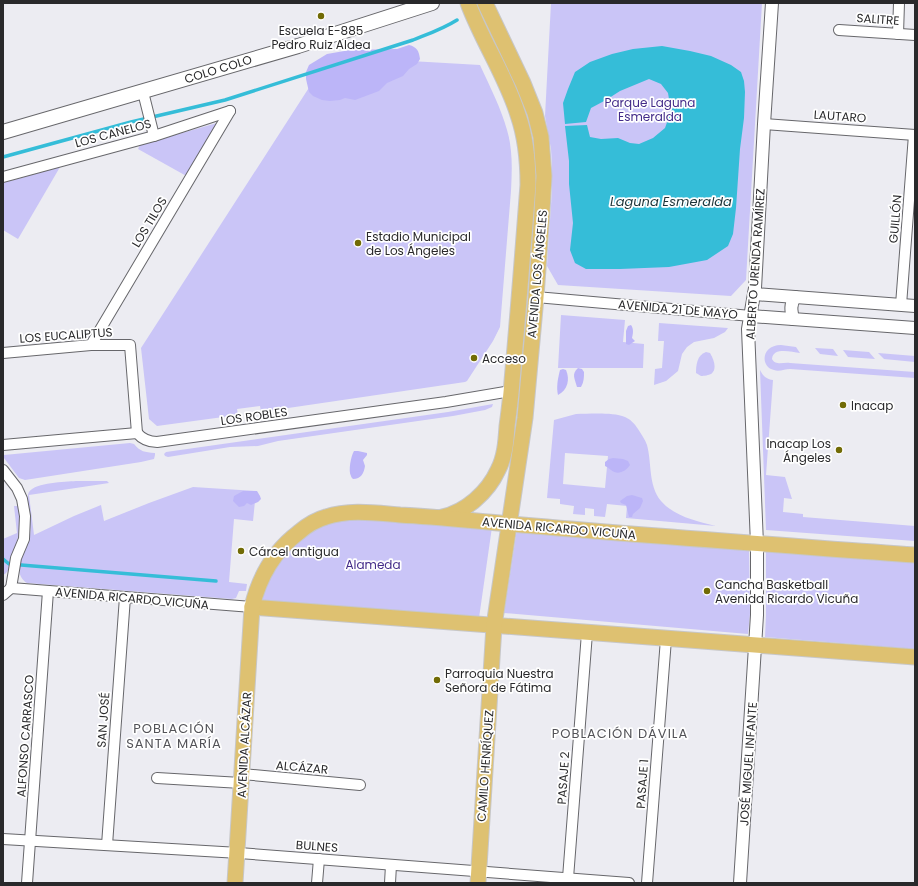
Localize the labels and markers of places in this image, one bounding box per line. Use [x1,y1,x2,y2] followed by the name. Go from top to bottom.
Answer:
[316,11,326,21] marker: Escuela E-885 Pedro Ruiz Aldea
[271,22,371,53] place label: Escuela E-885 Pedro Ruiz Aldea
[366,228,471,259] place label: Estadio Municipal de Los Ángeles
[353,238,363,248] marker: Estadio Municipal de Los Ángeles
[482,350,526,367] place label: Acceso
[469,353,479,363] marker: Acceso
[851,397,893,414] place label: Inacap
[838,400,848,410] marker: Inacap
[766,435,831,466] place label: Inacap Los Ángeles
[834,445,844,455] marker: Inacap Los Ángeles
[249,543,339,560] place label: Cárcel antigua
[236,546,246,556] marker: Cárcel antigua
[715,576,858,607] place label: Cancha Basketball Avenida Ricardo Vicuña
[702,586,712,596] marker: Cancha Basketball Avenida Ricardo Vicuña
[445,665,554,696] place label: Parroquia Nuestra Señora de Fátima
[432,675,442,685] marker: Parroquia Nuestra Señora de Fátima

